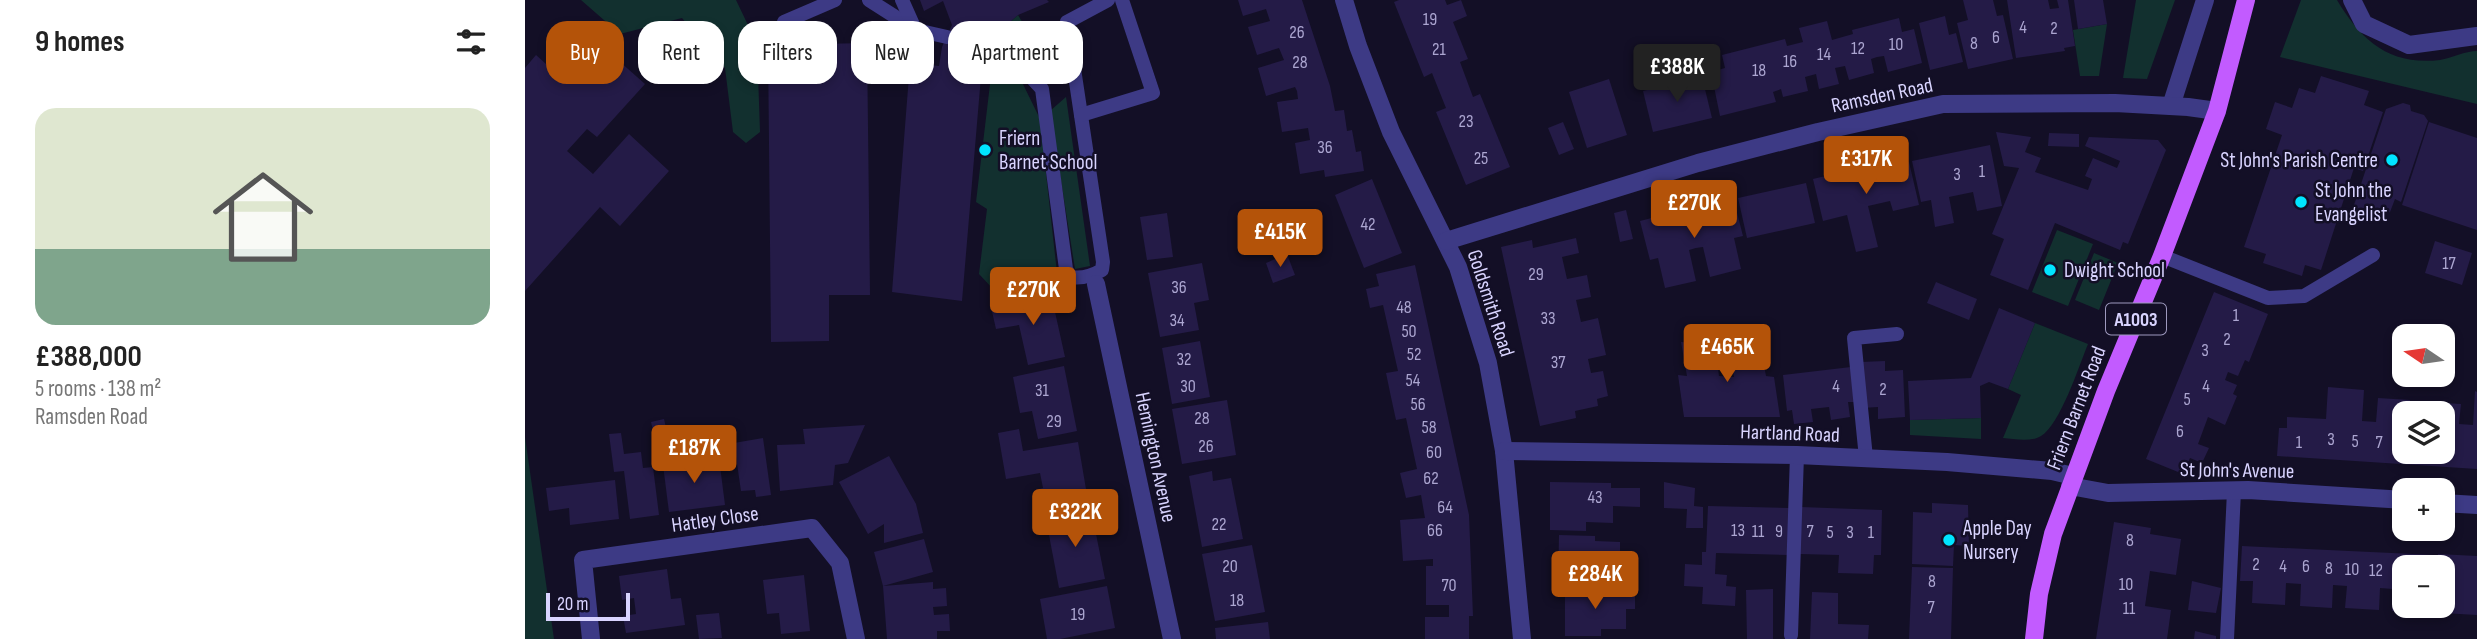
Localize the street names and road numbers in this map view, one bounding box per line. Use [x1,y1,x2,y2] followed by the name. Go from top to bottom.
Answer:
[1829,73,1935,118] street label: Ramsden Road
[1462,247,1519,360] street label: Goldsmith Road
[2106,304,2166,334] road number: A1003
[2041,343,2111,473] street label: Friern Barnet Road
[1130,390,1182,524] street label: Hemington Avenue
[1740,419,1840,448] street label: Hartland Road
[2180,457,2294,484] street label: St John's Avenue
[670,501,760,538] street label: Hatley Close

